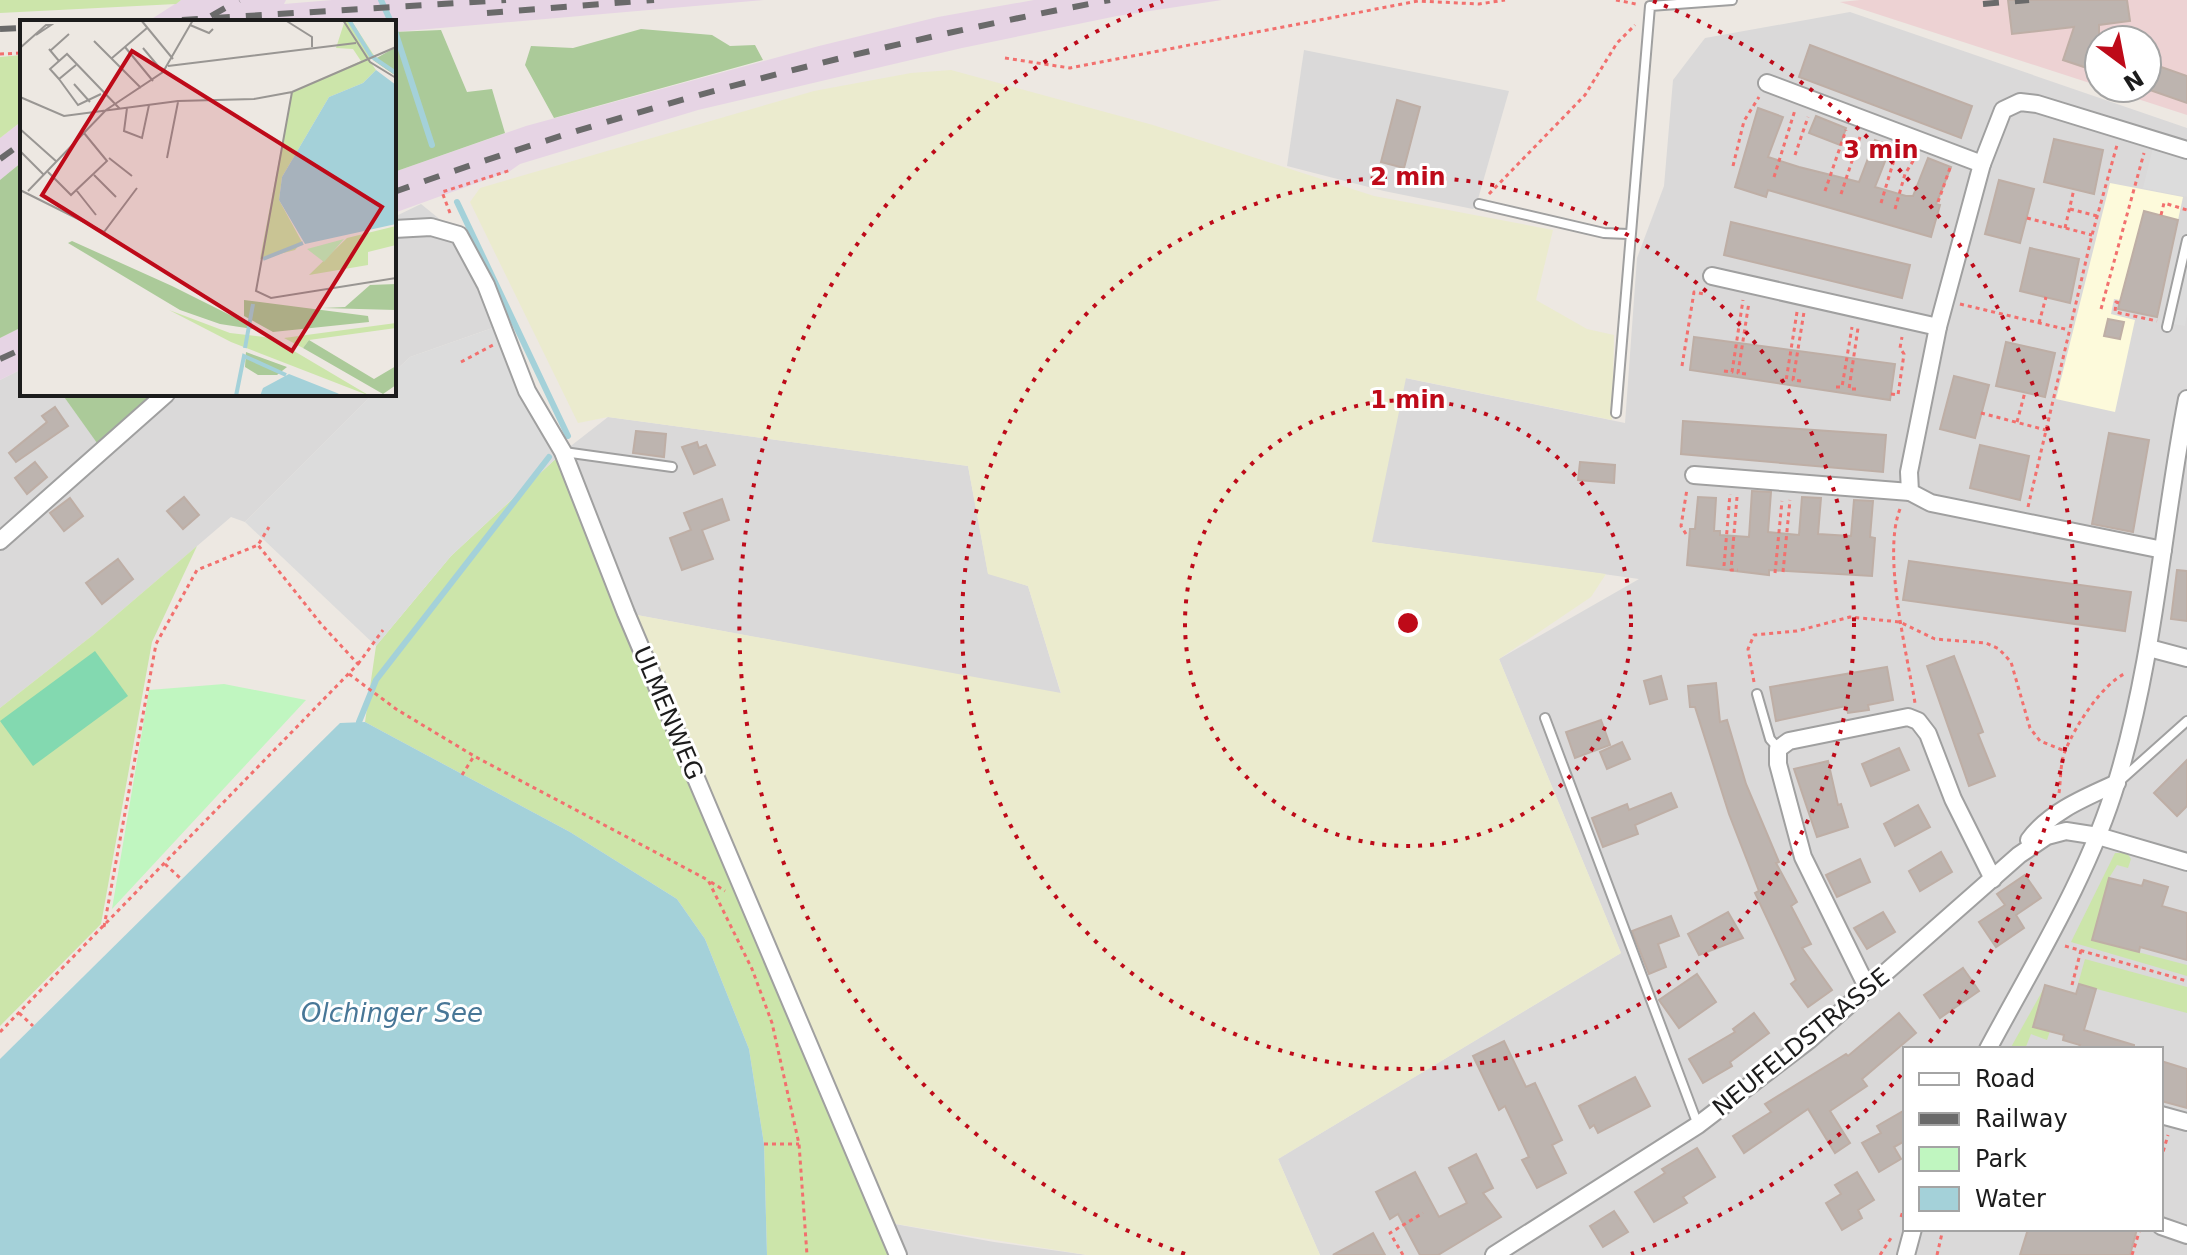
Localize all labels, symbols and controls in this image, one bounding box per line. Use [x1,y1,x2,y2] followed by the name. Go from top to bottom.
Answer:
[20,20,396,396] inset map
[2083,24,2163,104] north arrow
[2119,65,2148,96] text: N
[1843,136,1919,164] text: 3 min
[1370,163,1446,191] text: 2 min
[1370,386,1446,414] text: 1 min
[1394,609,1422,637] centre of rings
[627,642,709,784] street label: ULMENWEG
[1707,962,1895,1122] street label: NEUFELDSTRASSE
[301,998,483,1028] water label: Olchinger See
[1903,1047,2163,1231] legend
[1975,1065,2035,1093] text: Road
[1975,1105,2068,1133] text: Railway
[1975,1145,2027,1173] text: Park
[1975,1185,2046,1213] text: Water

